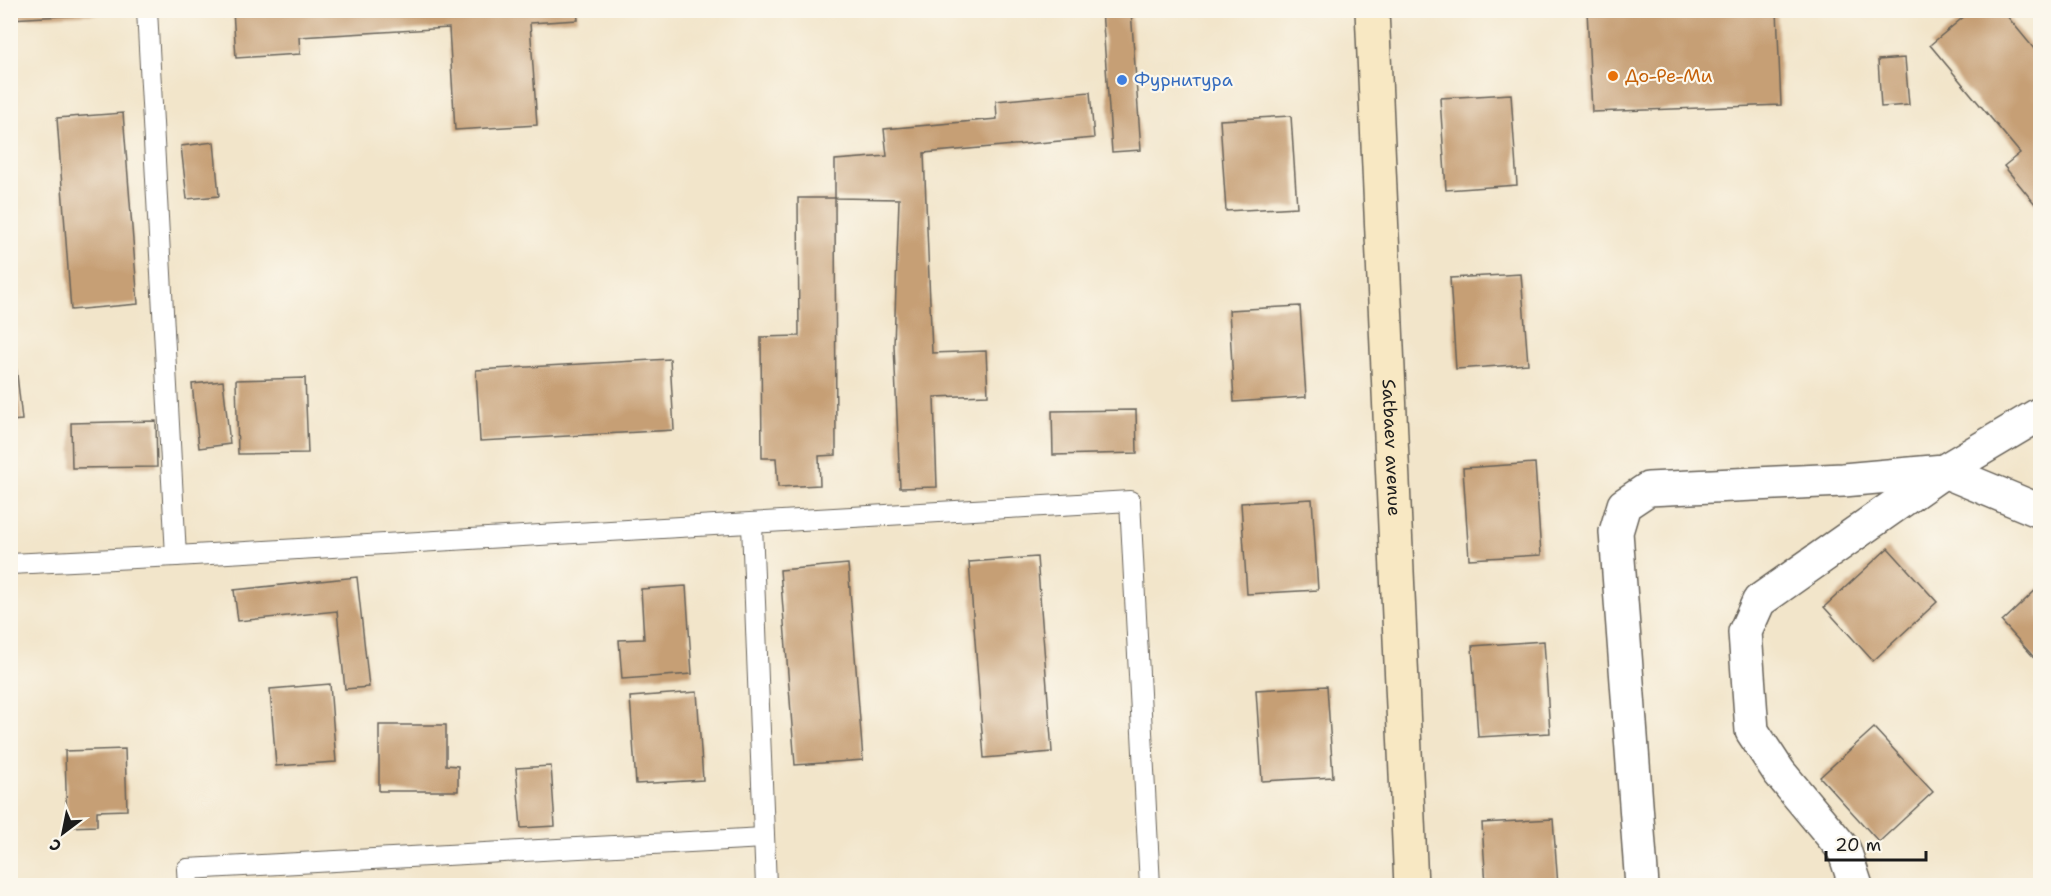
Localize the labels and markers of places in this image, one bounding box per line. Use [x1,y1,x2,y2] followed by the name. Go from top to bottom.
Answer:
[1625,64,1713,88] place label: До-Ре-Ми
[1134,68,1233,92] place label: Фурнитура
[1606,69,1620,83] marker: До-Ре-Ми
[1115,73,1129,87] marker: Фурнитура

